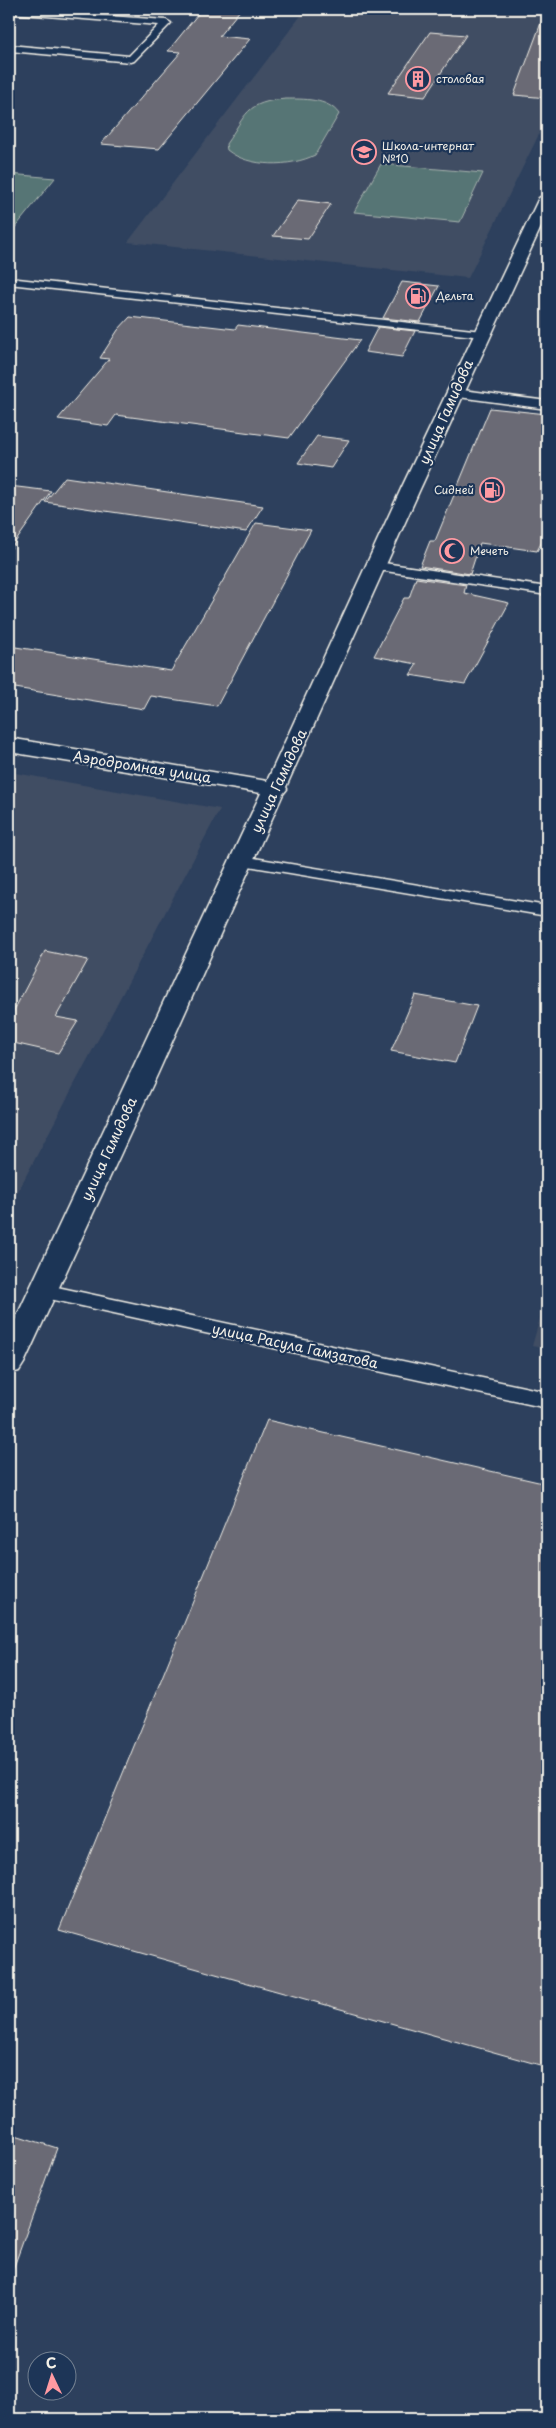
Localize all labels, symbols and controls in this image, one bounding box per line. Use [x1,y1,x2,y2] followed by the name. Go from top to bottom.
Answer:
[405,66,431,92] building icon: столовая
[436,70,485,87] place label: столовая
[382,137,475,167] place label: Школа-интернат №10
[351,139,377,165] school or university icon: Школа-интернат №10
[405,283,431,309] fuel station icon: Дельта
[435,287,474,304] place label: Дельта
[413,356,478,467] street label: улица Гамидова
[479,477,505,503] fuel station icon: Сидней
[434,481,474,498] place label: Сидней
[439,538,465,564] mosque icon: Мечеть
[470,542,509,559] place label: Мечеть
[245,725,312,836] street label: улица Гамидова
[71,745,213,788] street label: Аэродромная улица
[75,1093,142,1204] street label: улица Гамидова
[210,1318,380,1373] street label: улица Расула Гамзатова
[28,2350,78,2400] north arrow
[45,2352,57,2373] text: С

